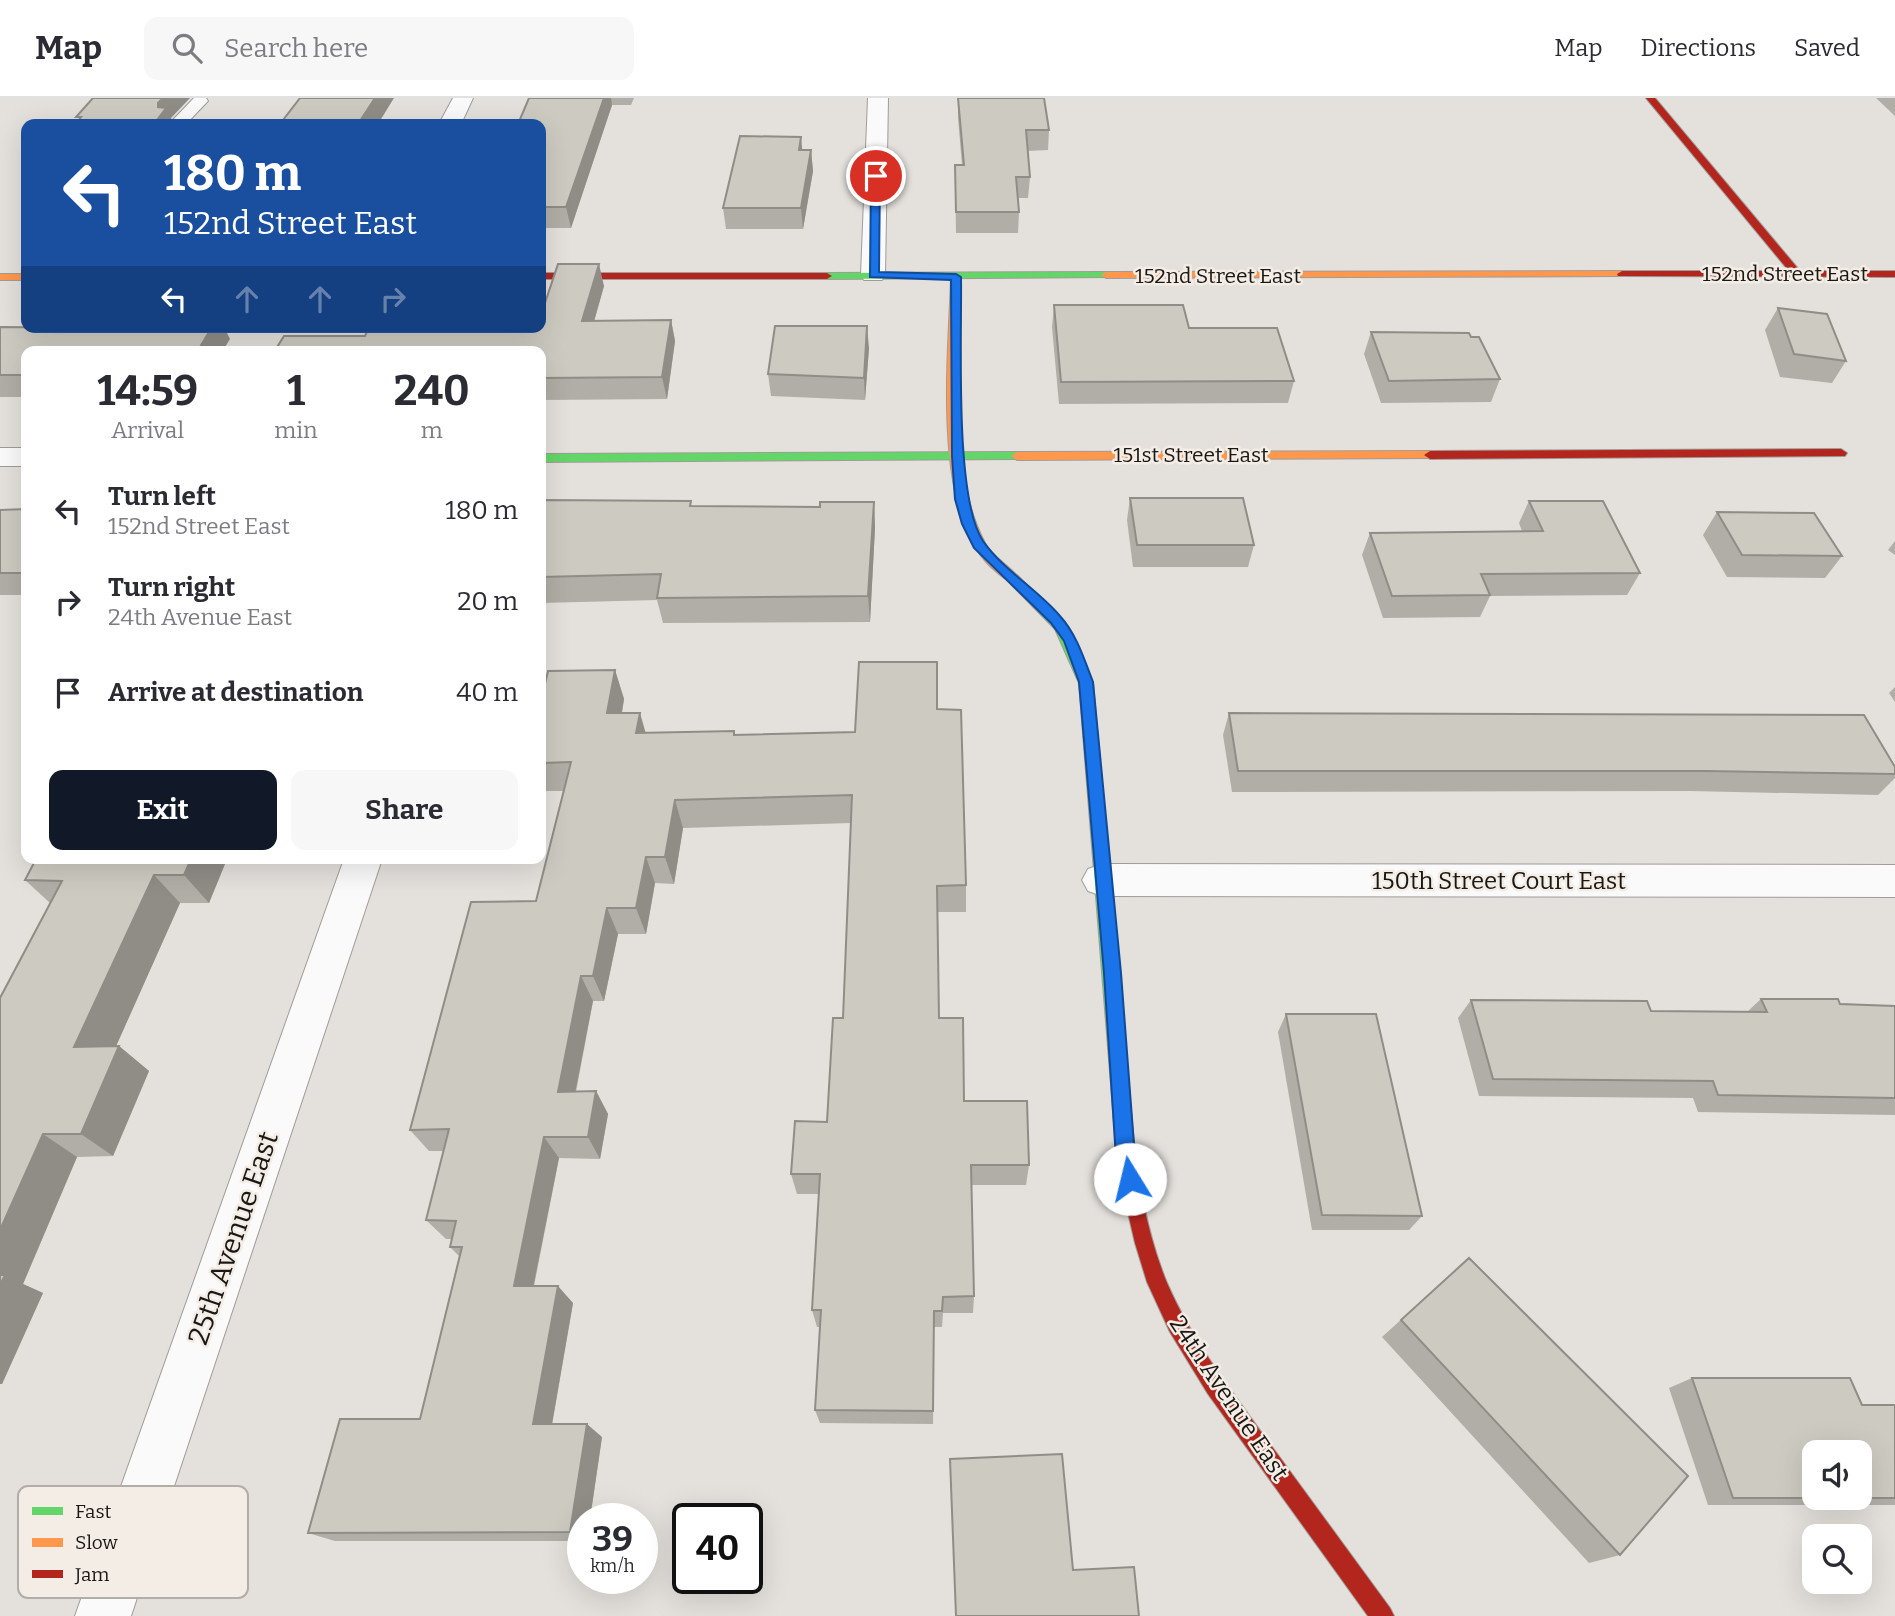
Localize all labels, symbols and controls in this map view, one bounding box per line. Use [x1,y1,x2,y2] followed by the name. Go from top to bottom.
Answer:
[144,17,634,80] search box
[35,28,102,68] text: Map
[168,29,206,67] icon: search
[224,33,368,64] text: Search here
[1554,34,1603,62] text: Map
[1641,34,1756,62] text: Directions
[1794,34,1860,62] text: Saved
[164,144,301,203] text: 180 m
[846,146,906,206] pin
[49,147,140,238] icon: left
[857,157,895,195] icon: arrive
[164,204,417,242] text: 152nd Street East
[1702,261,1868,287] street label: 152nd Street East
[1135,263,1301,289] street label: 152nd Street East
[155,280,193,318] icon: left
[228,280,266,318] icon: ahead
[301,280,339,318] icon: ahead
[374,280,412,318] icon: right
[97,366,198,416] text: 14:59
[287,366,305,416] text: 1
[394,366,470,416] text: 240
[111,416,184,444] text: Arrival
[274,416,318,444] text: min
[421,416,443,444] text: m
[1113,442,1269,468] street label: 151st Street East
[108,481,216,512] text: Turn left
[49,492,87,530] icon: left
[445,495,518,526] text: 180 m
[108,512,290,540] text: 152nd Street East
[108,572,235,603] text: Turn right
[49,583,87,621] icon: right
[457,586,518,617] text: 20 m
[108,603,292,631] text: 24th Avenue East
[49,674,87,712] icon: arrive
[108,677,363,708] text: Arrive at destination
[456,677,518,708] text: 40 m
[49,770,277,850] button: Exit
[291,770,518,850] button: Share
[1372,867,1626,895] street label: 150th Street Court East
[181,1127,285,1349] street label: 25th Avenue East
[1093,1142,1167,1216] position arrow
[1164,1311,1295,1486] street label: 24th Avenue East
[1802,1440,1872,1594] map controls
[1802,1440,1872,1510] button: sound
[18,1486,248,1598] legend
[75,1500,112,1523] text: Fast
[672,1503,763,1594] speed limit sign: 40
[592,1518,633,1560] text: 39
[1802,1524,1872,1594] button: search
[75,1531,118,1554] text: Slow
[590,1555,635,1577] text: km/h
[74,1563,109,1586] text: Jam

